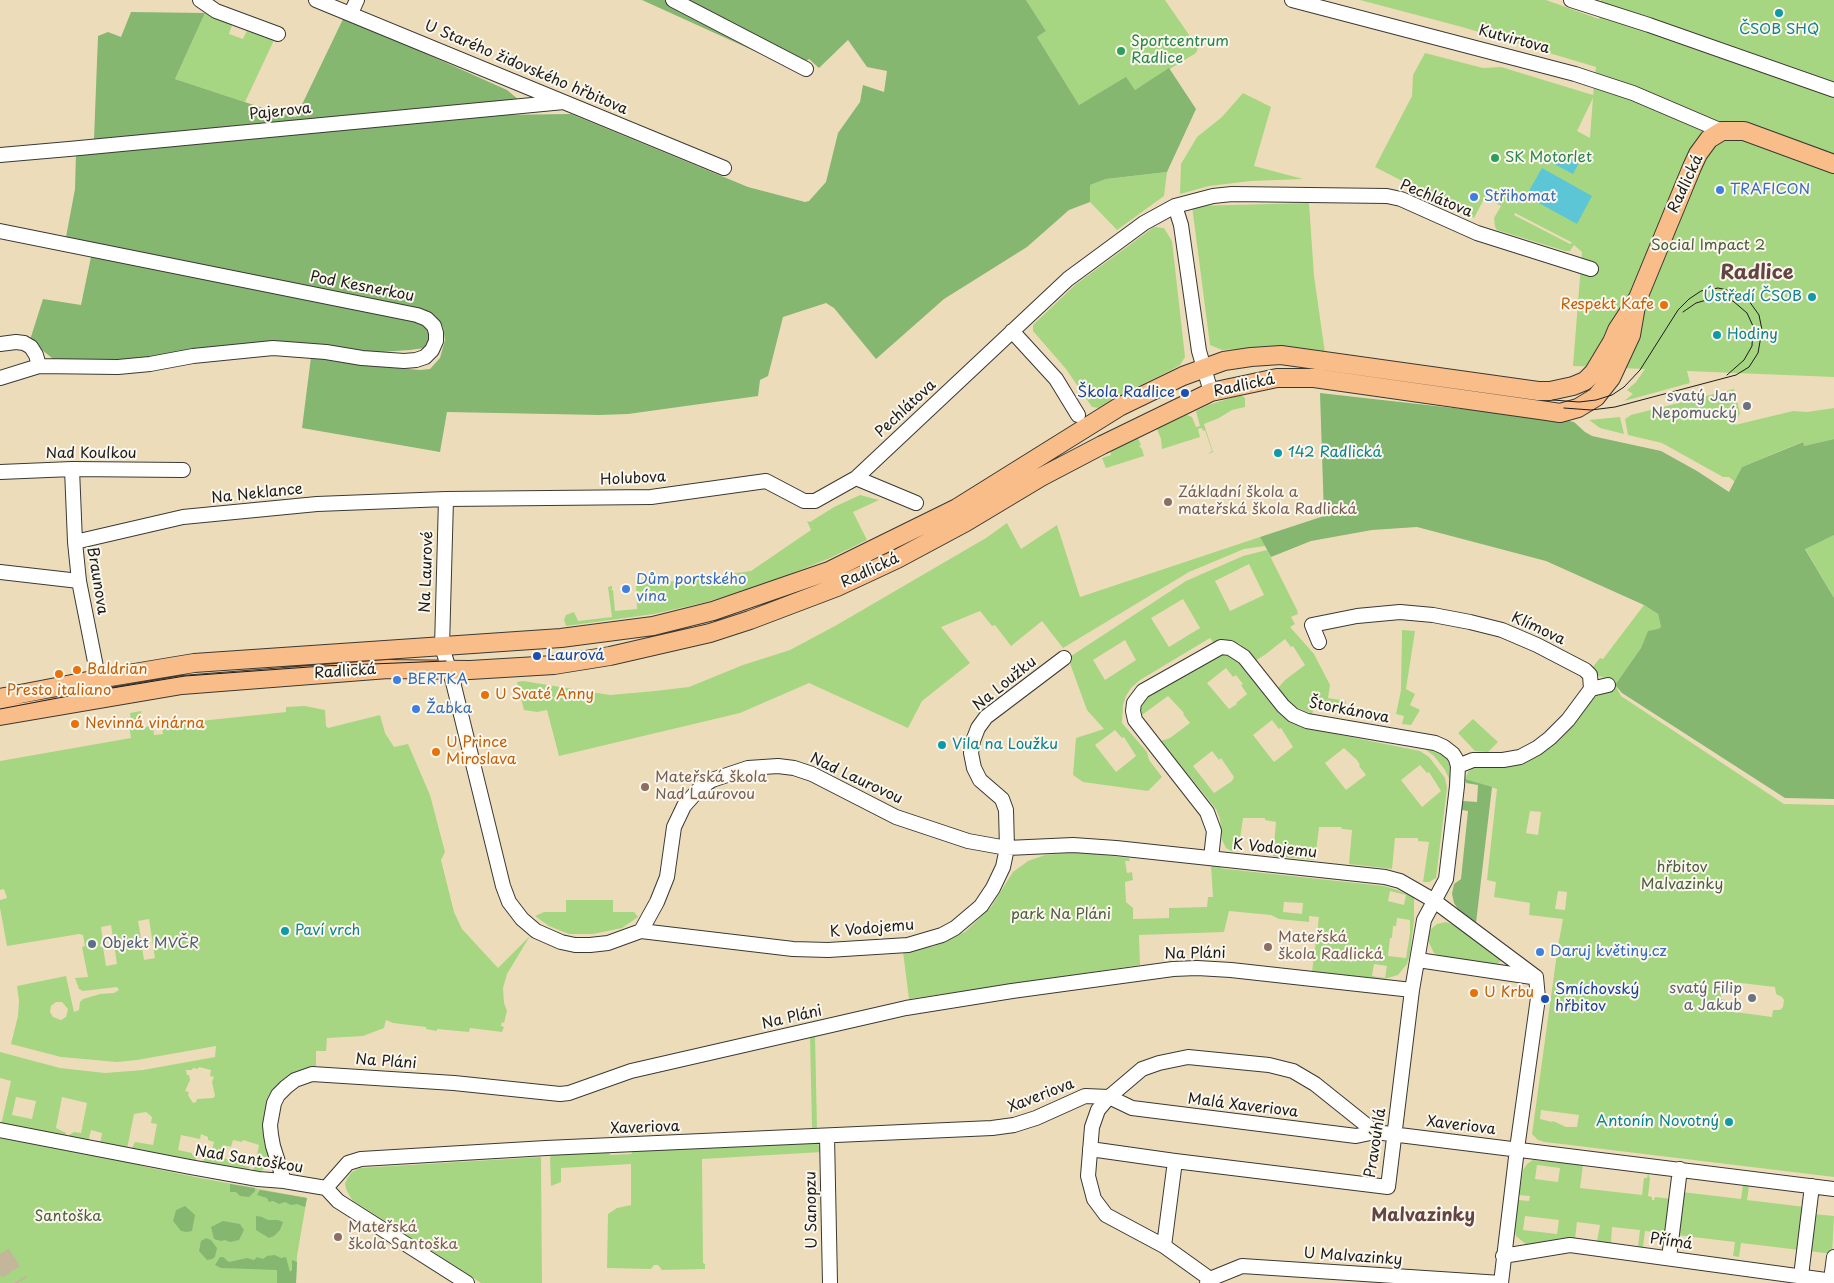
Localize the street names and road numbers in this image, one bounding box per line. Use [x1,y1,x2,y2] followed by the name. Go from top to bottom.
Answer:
[422,17,630,119] street label: U Starého židovského hřbitova
[1477,22,1551,58] street label: Kutvirtova
[248,100,312,124] street label: Pajerova
[1665,152,1707,216] street label: Radlická
[1397,176,1475,222] street label: Pechlátova
[309,268,415,306] street label: Pod Kesnerkou
[1212,371,1276,401] street label: Radlická
[872,376,940,442] street label: Pechlátova
[45,445,137,463] street label: Nad Koulkou
[600,468,666,490] street label: Holubova
[210,480,304,508] street label: Na Neklance
[417,531,437,613] street label: Na Laurové
[83,546,111,616] street label: Braunova
[838,550,902,592] street label: Radlická
[1508,609,1568,649] street label: Klímova
[970,653,1040,715] street label: Na Loužku
[313,661,377,683] street label: Radlická
[1307,694,1391,728] street label: Štorkánova
[807,750,905,808] street label: Nad Laurovou
[1232,836,1318,862] street label: K Vodojemu
[829,916,915,942] street label: K Vodojemu
[1164,944,1226,964] street label: Na Pláni
[760,1002,824,1034] street label: Na Pláni
[355,1051,417,1073] street label: Na Pláni
[1005,1075,1077,1117] street label: Xaveriova
[1187,1090,1299,1122] street label: Malá Xaveriova
[1362,1107,1390,1179] street label: Pravoúhlá
[1425,1113,1497,1139] street label: Xaveriova
[610,1118,680,1138] street label: Xaveriova
[193,1143,305,1177] street label: Nad Santoškou
[802,1171,822,1249] street label: U Sanopzu
[1648,1230,1694,1254] street label: Přímá
[1303,1245,1403,1269] street label: U Malvazinky

